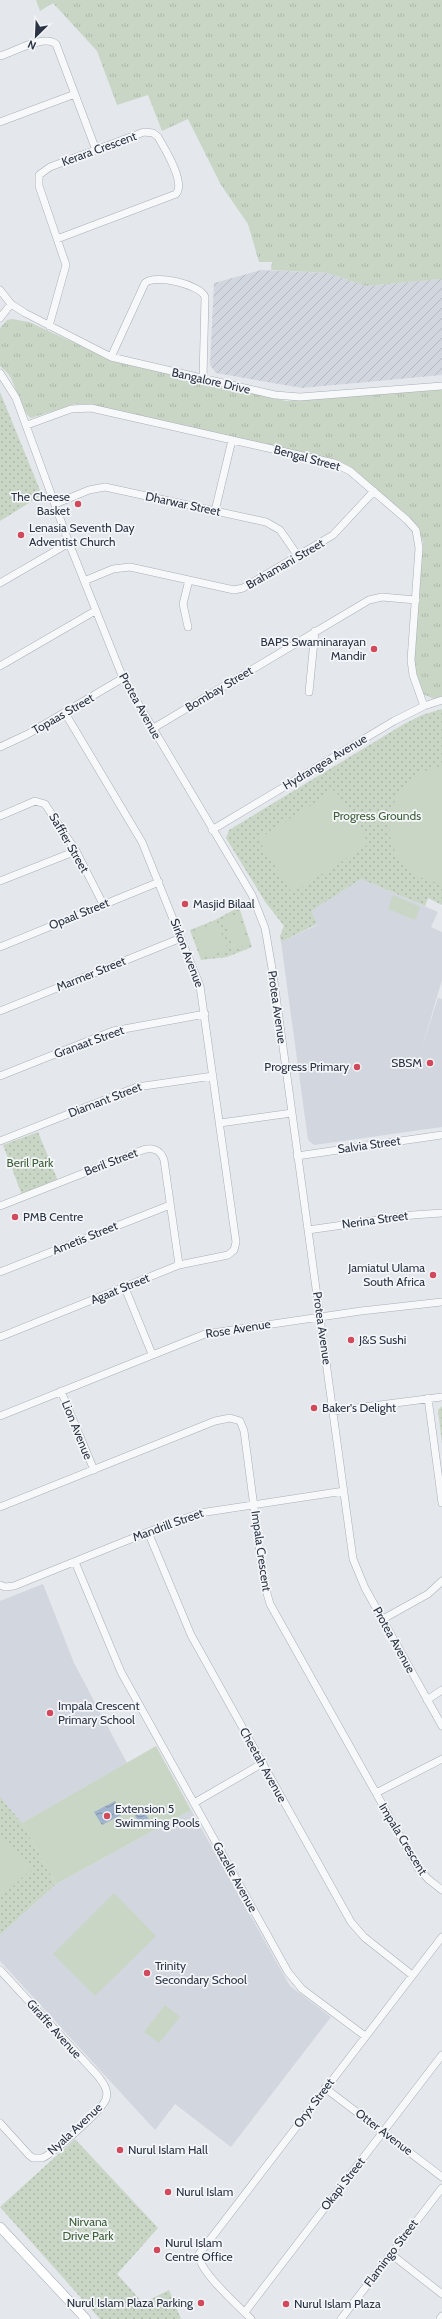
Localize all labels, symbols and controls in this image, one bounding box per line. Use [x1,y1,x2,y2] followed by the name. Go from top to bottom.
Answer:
[16,16,56,56] north arrow
[26,37,38,53] text: N
[59,128,138,169] street label: Kerara Crescent
[170,364,252,397] street label: Bangalore Drive
[272,441,342,474] street label: Bengal Street
[144,488,222,519] street label: Dharwar Street
[11,489,70,518] place label: The Cheese Basket
[73,499,83,509] marker: The Cheese Basket
[29,520,135,549] place label: Lenasia Seventh Day Adventist Church
[16,530,26,540] marker: Lenasia Seventh Day Adventist Church
[243,535,327,592] street label: Brahamani Street
[260,634,366,663] place label: BAPS Swaminarayan Mandir
[369,644,379,654] marker: BAPS Swaminarayan Mandir
[182,663,255,715] street label: Bombay Street
[116,670,165,742] street label: Protea Avenue
[29,690,96,737] street label: Topaas Street
[280,730,370,793] street label: Hydrangea Avenue
[333,808,421,823] park label: Progress Grounds
[46,810,93,875] street label: Saffier Street
[46,895,111,932] street label: Opaal Street
[193,896,255,911] place label: Masjid Bilaal
[180,899,190,909] marker: Masjid Bilaal
[167,916,207,989] street label: Sirkon Avenue
[54,953,128,994] street label: Marmer Street
[265,969,290,1044] street label: Protea Avenue
[52,1022,126,1061] street label: Granaat Street
[391,1055,422,1070] place label: SBSM
[425,1058,435,1068] marker: SBSM
[264,1059,349,1074] place label: Progress Primary
[352,1062,362,1072] marker: Progress Primary
[66,1079,144,1120] street label: Diamant Street
[337,1133,401,1156] street label: Salvia Street
[82,1144,140,1179] street label: Beril Street
[7,1155,54,1170] park label: Beril Park
[341,1207,409,1232] street label: Nerina Street
[23,1209,83,1224] place label: PMB Centre
[10,1212,20,1222] marker: PMB Centre
[50,1218,120,1257] street label: Ametis Street
[347,1260,425,1289] place label: Jamiatul Ulama South Africa
[88,1270,151,1307] street label: Agaat Street
[428,1270,438,1280] marker: Jamiatul Ulama South Africa
[310,1290,335,1365] street label: Protea Avenue
[204,1316,271,1341] street label: Rose Avenue
[358,1332,406,1347] place label: J&S Sushi
[346,1335,356,1345] marker: J&S Sushi
[59,1398,96,1462] street label: Lion Avenue
[322,1400,396,1415] place label: Baker's Delight
[309,1403,319,1413] marker: Baker's Delight
[130,1505,205,1544] street label: Mandrill Street
[248,1510,275,1592] street label: Impala Crescent
[370,1604,419,1676] street label: Protea Avenue
[58,1698,139,1727] place label: Impala Crescent Primary School
[45,1708,55,1718] marker: Impala Crescent Primary School
[237,1725,290,1805] street label: Cheetah Avenue
[376,1800,431,1878] street label: Impala Crescent
[115,1801,200,1830] place label: Extension 5 Swimming Pools
[102,1811,112,1821] marker: Extension 5 Swimming Pools
[210,1839,261,1915] street label: Gazelle Avenue
[155,1958,247,1987] place label: Trinity Secondary School
[142,1968,152,1978] marker: Trinity Secondary School
[24,1996,85,2061] street label: Giraffe Avenue
[290,2075,337,2130] street label: Oryx Street
[44,2099,105,2158] street label: Nyala Avenue
[353,2105,416,2158] street label: Otter Avenue
[128,2142,208,2157] place label: Nurul Islam Hall
[115,2145,125,2155] marker: Nurul Islam Hall
[317,2154,368,2213] street label: Okapi Street
[176,2184,233,2199] place label: Nurul Islam
[163,2187,173,2197] marker: Nurul Islam
[62,2214,114,2243] park label: Nirvana Drive Park
[360,2216,421,2289] street label: Flamingo Street
[165,2235,233,2264] place label: Nurul Islam Centre Office
[152,2245,162,2255] marker: Nurul Islam Centre Office
[67,2295,194,2310] place label: Nurul Islam Plaza Parking
[294,2296,381,2311] place label: Nurul Islam Plaza
[196,2298,206,2308] marker: Nurul Islam Plaza Parking
[281,2299,291,2309] marker: Nurul Islam Plaza

